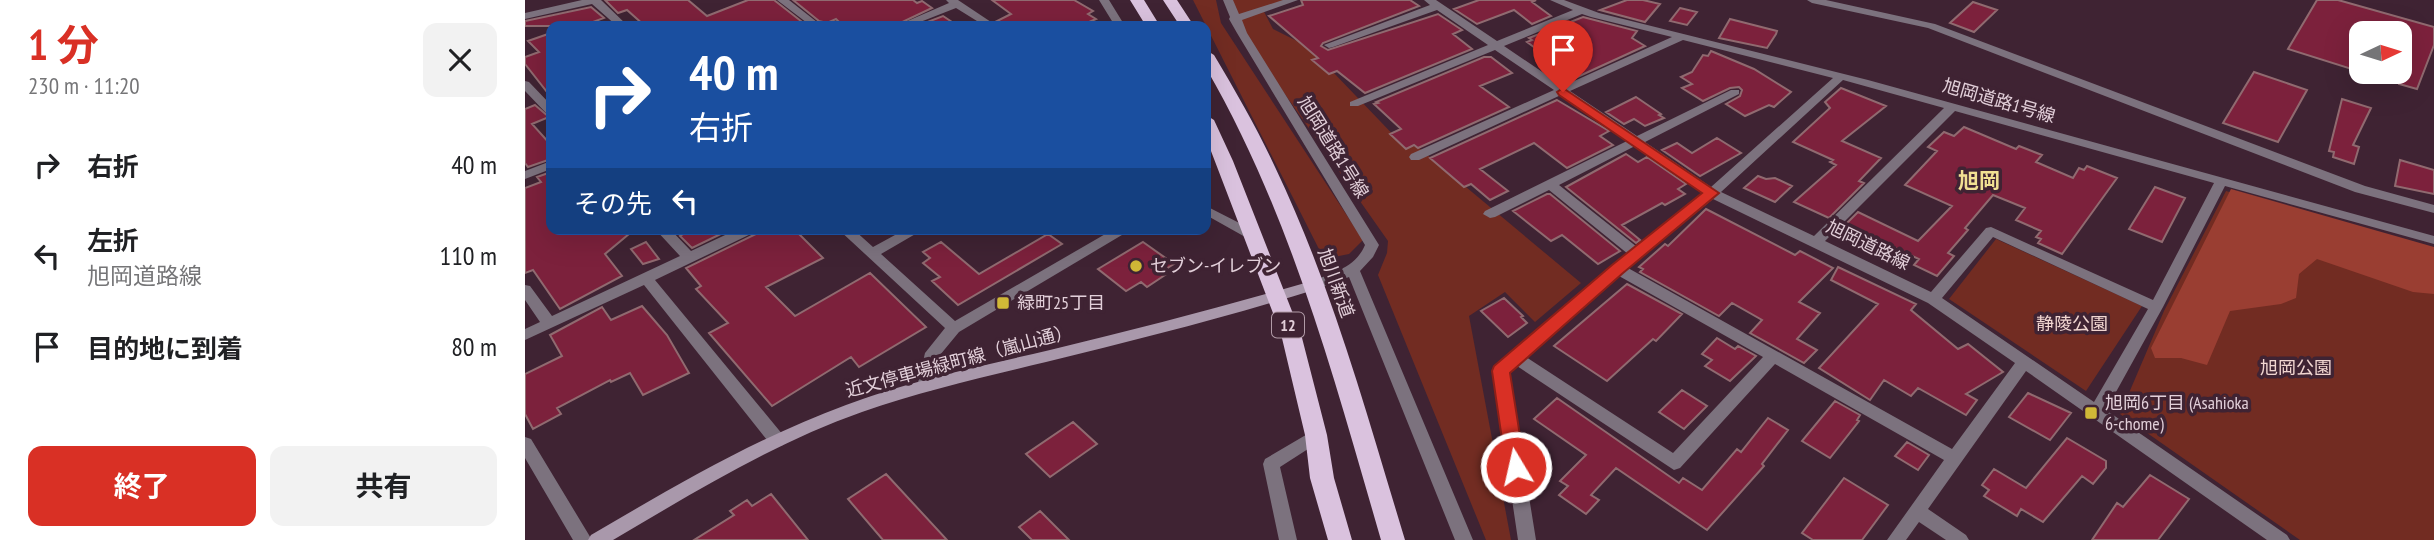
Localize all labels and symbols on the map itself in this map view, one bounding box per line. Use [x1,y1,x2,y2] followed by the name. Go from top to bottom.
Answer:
[1533,20,1593,92] pin
[2349,21,2411,84] north arrow
[1940,73,2058,128] street label: 旭岡道路1号線
[1293,91,1374,202] street label: 旭岡道路1号線
[1958,167,2000,194] district label: 旭岡
[1823,214,1914,275] street label: 旭岡道路線
[1313,245,1360,321] street label: 旭川新道
[1150,254,1281,277] place label: セブン-イレブン
[1128,258,1144,274] marker: セブン-イレブン
[1017,291,1105,314] place label: 緑町25丁目
[995,295,1011,311] marker: 緑町25丁目
[1272,312,1304,338] road number: 12
[2036,312,2108,335] park label: 静陵公園
[843,319,1075,402] street label: 近文停車場緑町線（嵐山通）
[2260,356,2332,379] park label: 旭岡公園
[2105,391,2249,435] place label: 旭岡6丁目 (Asahioka 6-chome)
[2083,405,2099,421] marker: 旭岡6丁目 (Asahioka 6-chome)
[1479,430,1553,504] position arrow

